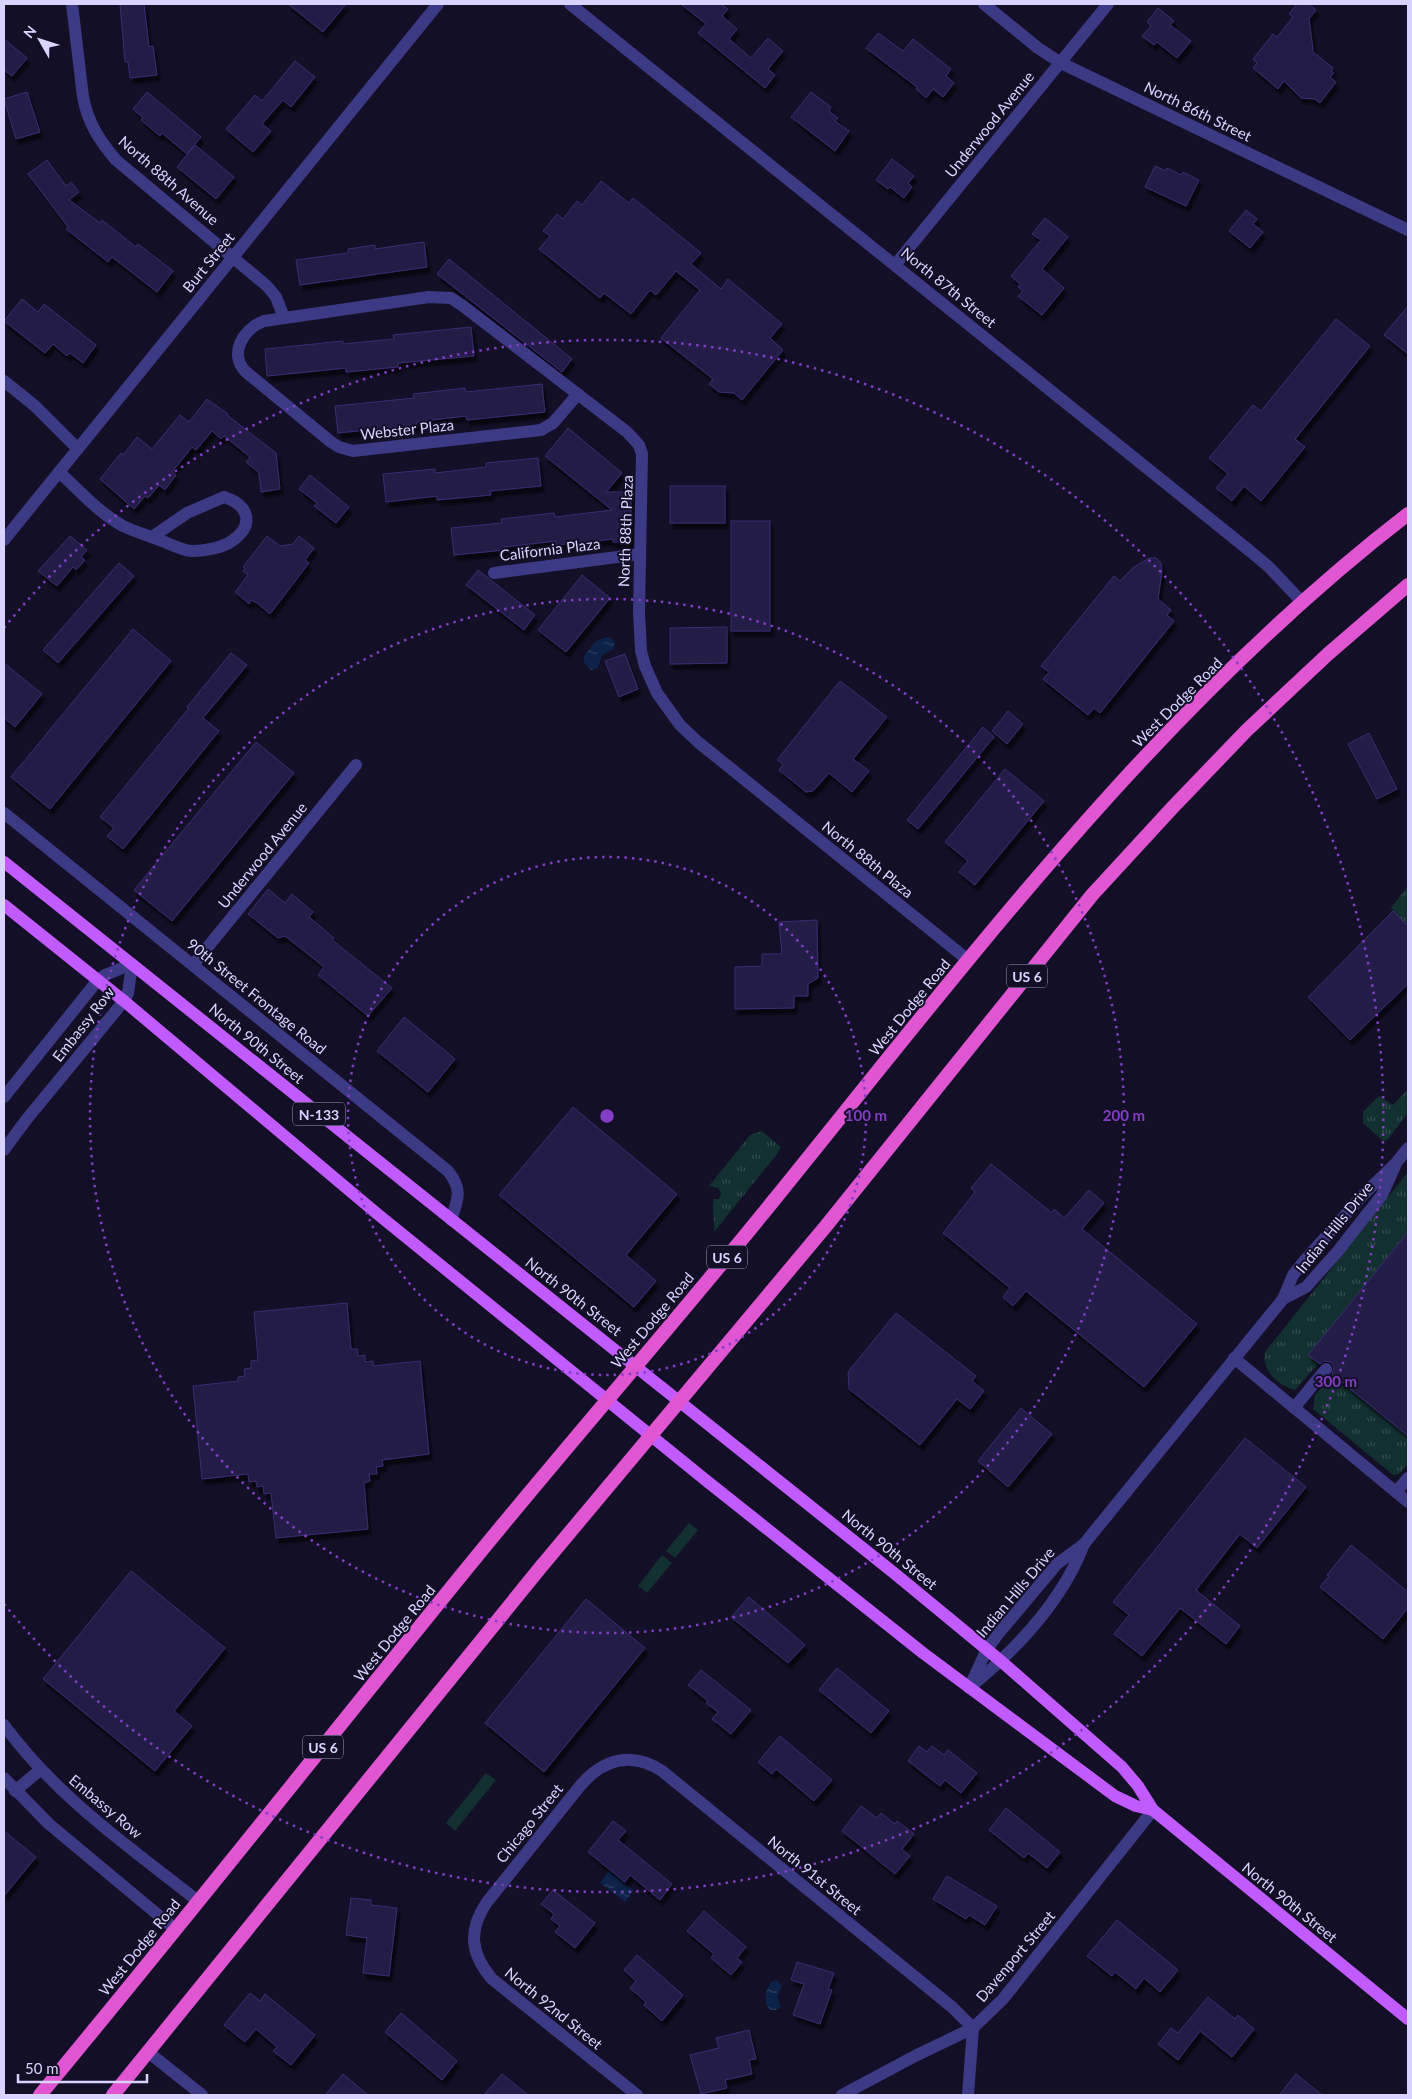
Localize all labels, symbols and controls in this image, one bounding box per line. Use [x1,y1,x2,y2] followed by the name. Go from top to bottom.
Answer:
[15,15,65,65] north arrow
[20,22,40,41] text: N
[941,67,1037,181] street label: Underwood Avenue
[1141,77,1255,145] street label: North 86th Street
[115,132,223,228] street label: North 88th Avenue
[178,228,238,296] street label: Burt Street
[898,243,1001,331] street label: North 87th Street
[359,415,455,443] street label: Webster Plaza
[614,475,636,587] street label: North 88th Plaza
[499,534,601,564] street label: California Plaza
[1128,653,1226,751] street label: West Dodge Road
[214,798,310,912] street label: Underwood Avenue
[819,817,917,901] street label: North 88th Plaza
[184,934,330,1058] street label: 90th Street Frontage Road
[864,955,954,1059] street label: West Dodge Road
[1007,964,1047,988] road number: US 6
[48,983,118,1065] street label: Embassy Row
[206,999,309,1087] street label: North 90th Street
[293,1102,345,1126] road number: N-133
[845,1106,887,1124] text: 100 m
[1103,1106,1145,1124] text: 200 m
[598,1107,616,1125] centre of rings
[1292,1178,1376,1276] street label: Indian Hills Drive
[707,1246,747,1268] road number: US 6
[522,1253,626,1340] street label: North 90th Street
[607,1269,697,1371] street label: West Dodge Road
[1315,1372,1357,1390] text: 300 m
[839,1505,942,1593] street label: North 90th Street
[972,1543,1058,1641] street label: Indian Hills Drive
[349,1581,439,1685] street label: West Dodge Road
[303,1735,343,1758] road number: US 6
[66,1770,146,1842] street label: Embassy Row
[492,1780,567,1866] street label: Chicago Street
[764,1832,866,1919] street label: North 91st Street
[1239,1858,1342,1946] street label: North 90th Street
[94,1895,184,1999] street label: West Dodge Road
[972,1906,1059,2005] street label: Davenport Street
[502,1963,607,2053] street label: North 92nd Street
[18,2052,146,2084] scale bar
[25,2059,59,2077] text: 50 m

